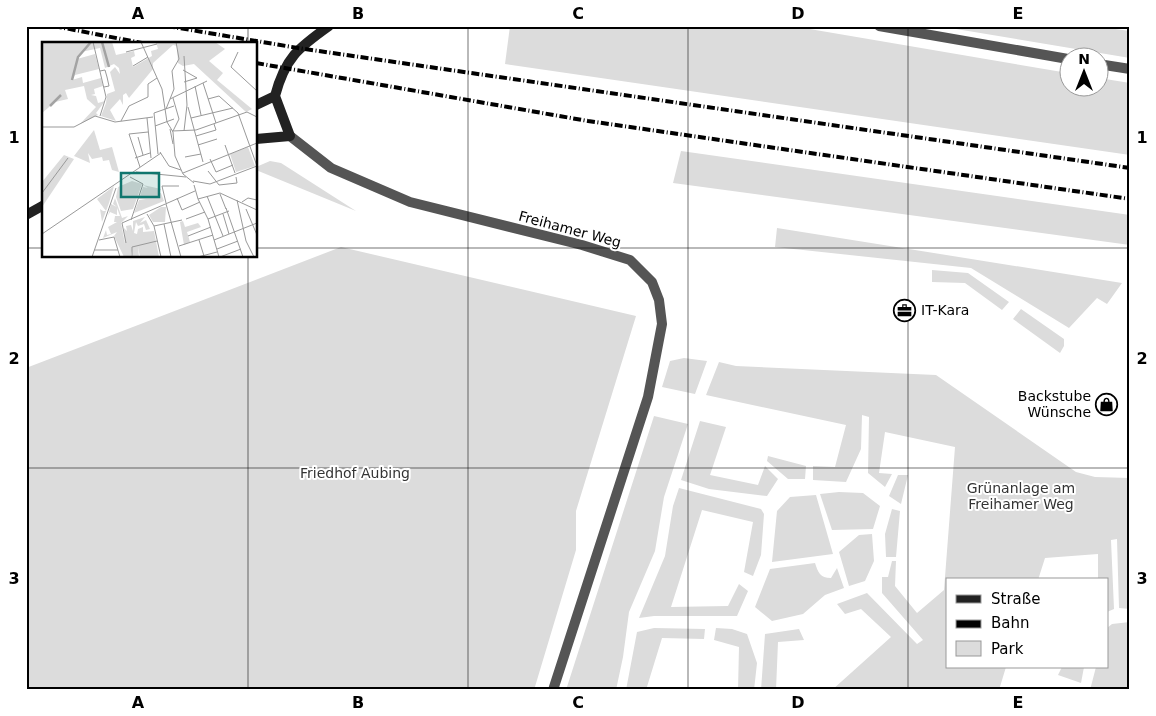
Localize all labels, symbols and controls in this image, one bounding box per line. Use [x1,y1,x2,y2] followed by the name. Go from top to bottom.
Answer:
[132,4,145,23] text: A
[352,4,364,23] text: B
[572,4,584,23] text: C
[791,4,805,23] text: D
[1013,4,1023,23] text: E
[42,42,258,258] inset map
[1058,48,1108,98] north arrow
[1078,51,1090,67] text: N
[8,128,20,147] text: 1
[1136,128,1148,147] text: 1
[517,208,623,250] street label: Freihamer Weg
[893,298,917,322] office icon: IT-Kara
[921,302,969,318] place label: IT-Kara
[8,349,20,368] text: 2
[1136,349,1148,368] text: 2
[1018,388,1091,420] place label: Backstube Wünsche
[1095,392,1119,416] shop icon: Backstube Wünsche
[300,465,410,481] park label: Friedhof Aubing
[967,480,1075,512] park label: Grünanlage am Freihamer Weg
[8,569,20,588] text: 3
[1136,569,1148,588] text: 3
[946,578,1108,668] legend
[991,590,1040,608] text: Straße
[991,614,1030,632] text: Bahn
[991,640,1024,658] text: Park
[132,693,145,712] text: A
[352,693,364,712] text: B
[572,693,584,712] text: C
[791,693,805,712] text: D
[1013,693,1023,712] text: E

